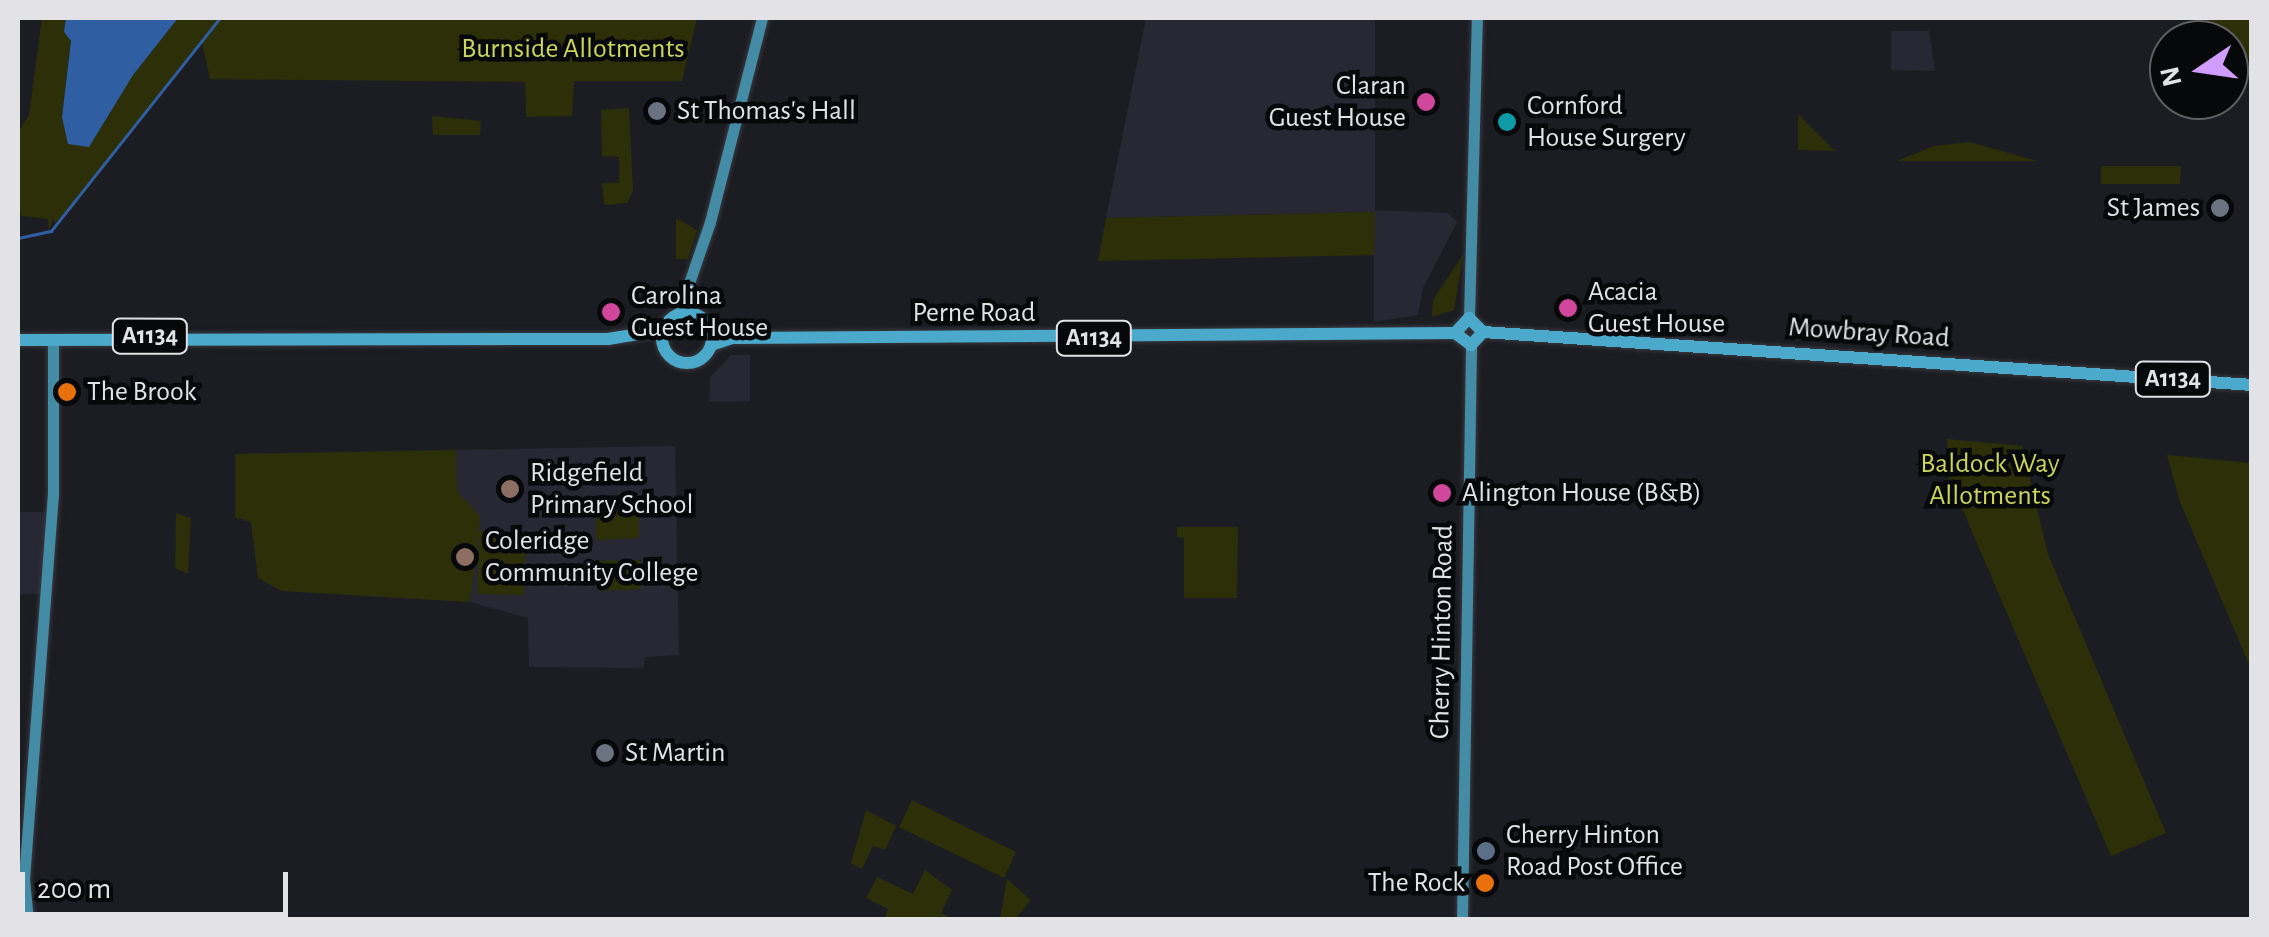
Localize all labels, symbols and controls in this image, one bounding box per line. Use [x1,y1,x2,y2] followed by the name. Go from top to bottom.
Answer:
[2149,20,2249,120] north arrow
[461,32,685,66] park label: Burnside Allotments
[2156,64,2188,89] text: N
[1269,69,1406,135] place label: Claran Guest House
[1527,89,1686,155] place label: Cornford House Surgery
[1415,91,1437,113] marker: Claran Guest House
[677,94,856,128] place label: St Thomas's Hall
[646,100,668,122] marker: St Thomas's Hall
[1496,111,1518,133] marker: Cornford House Surgery
[2107,191,2200,225] place label: St James
[2209,197,2231,219] marker: St James
[1588,275,1725,341] place label: Acacia Guest House
[631,279,768,345] place label: Carolina Guest House
[912,296,1036,330] street label: Perne Road
[1557,297,1579,319] marker: Acacia Guest House
[600,301,622,323] marker: Carolina Guest House
[1787,311,1951,355] street label: Mowbray Road
[110,316,190,356] road number: A1134
[1054,318,1134,358] road number: A1134
[2133,359,2213,399] road number: A1134
[87,375,197,409] place label: The Brook
[56,381,78,403] marker: The Brook
[1920,447,2060,513] park label: Baldock Way Allotments
[530,456,693,522] place label: Ridgefield Primary School
[1462,476,1702,510] place label: Alington House (B&B)
[499,478,521,500] marker: Ridgefield Primary School
[1431,482,1453,504] marker: Alington House (B&B)
[485,524,698,590] place label: Coleridge Community College
[1423,525,1461,739] street label: Cherry Hinton Road
[454,546,476,568] marker: Coleridge Community College
[625,736,725,770] place label: St Martin
[594,742,616,764] marker: St Martin
[1506,818,1683,884] place label: Cherry Hinton Road Post Office
[1475,840,1497,862] marker: Cherry Hinton Road Post Office
[25,852,292,914] scale bar
[1368,866,1465,900] place label: The Rock
[1474,872,1496,894] marker: The Rock
[37,874,111,904] text: 200 m

